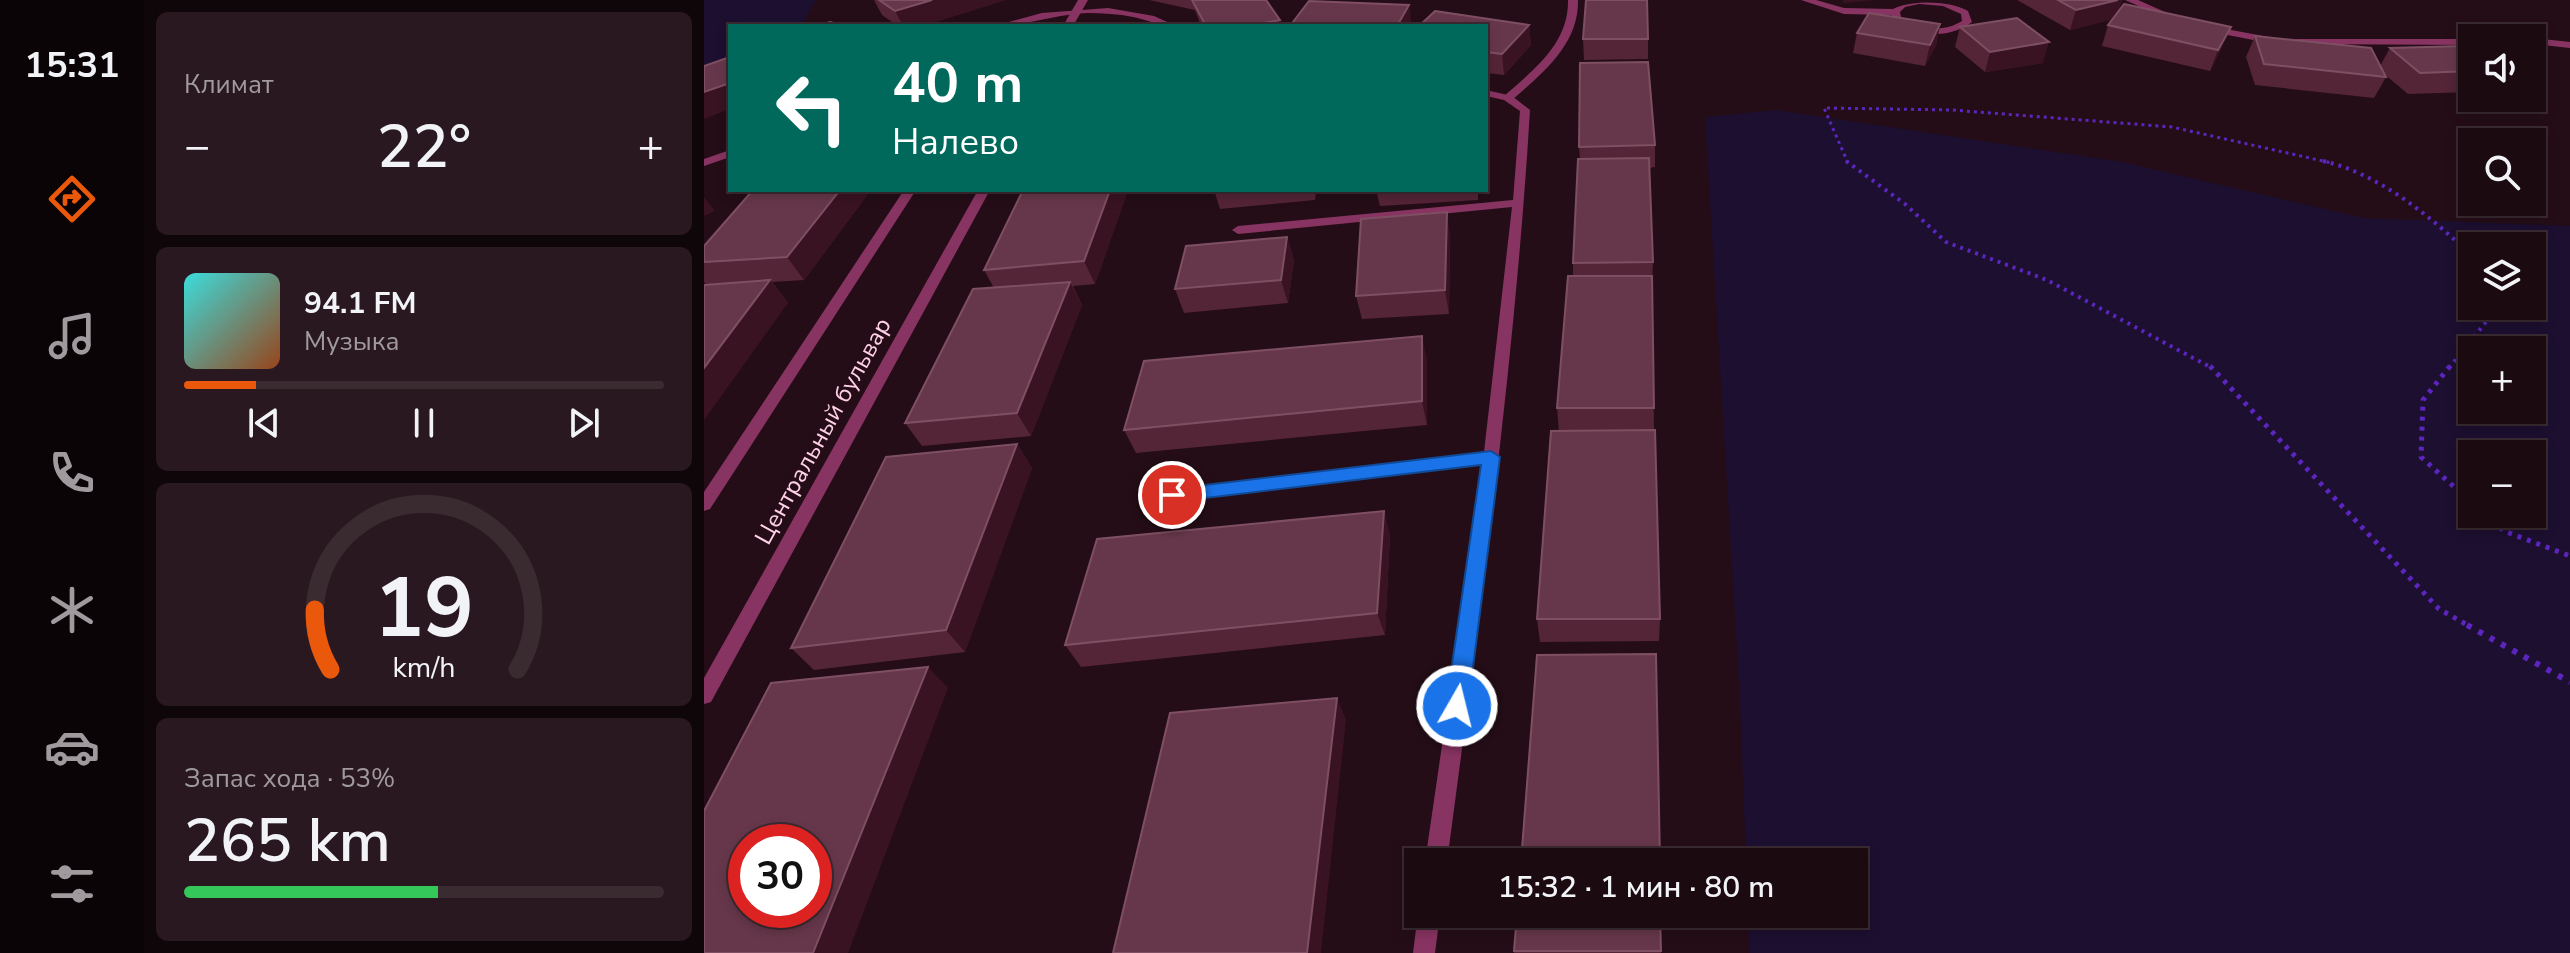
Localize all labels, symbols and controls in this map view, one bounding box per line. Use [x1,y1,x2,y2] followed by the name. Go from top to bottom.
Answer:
[2458,24,2546,528] map controls
[2458,24,2546,112] button: sound
[24,41,120,90] text: 15:31
[892,45,1023,122] text: 40 m
[760,56,864,160] icon: left
[184,67,273,102] text: Климат
[377,106,471,188] text: 22°
[184,117,210,177] text: −
[638,117,664,177] text: +
[892,118,1019,167] text: Налево
[2458,128,2546,216] button: search
[44,171,100,227] icon: directions
[2458,232,2546,320] button: layers
[304,283,416,324] text: 94.1 FM
[44,308,100,364] icon: music
[747,312,899,550] street label: Центральный бульвар
[304,324,399,359] text: Музыка
[2458,336,2546,424] button: +
[242,401,286,445] icon: previous
[402,401,446,445] icon: pause
[562,401,606,445] icon: next
[2458,440,2546,528] button: −
[44,445,100,501] icon: phone
[1138,461,1206,529] pin
[1150,473,1194,517] icon: arrive
[374,552,474,665] text: 19
[44,582,100,638] icon: climate
[393,648,455,687] text: km/h
[1415,664,1499,748] position arrow
[44,719,100,775] icon: car
[184,761,395,796] text: Запас хода · 53%
[184,800,391,882] text: 265 km
[728,824,832,928] speed limit sign: 30
[44,856,100,912] icon: filters
[1498,867,1774,908] text: 15:32 · 1 мин · 80 m

